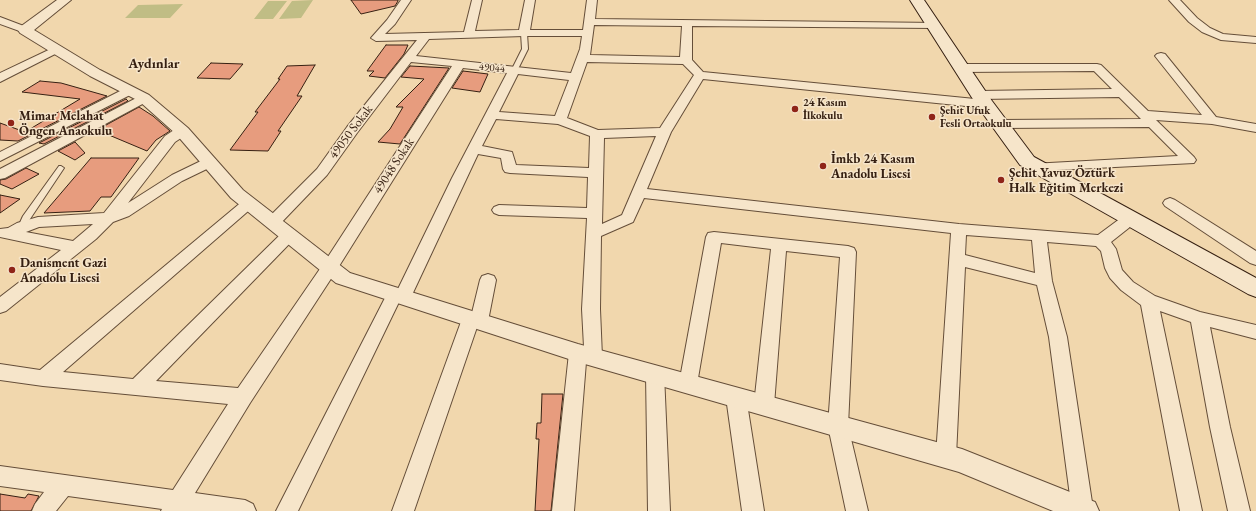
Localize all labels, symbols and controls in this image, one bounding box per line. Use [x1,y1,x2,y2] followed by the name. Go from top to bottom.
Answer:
[128,56,180,72] district label: Aydınlar
[478,60,506,76] street label: 49044
[803,96,847,122] place label: 24 Kasım İlkokulu
[326,102,376,162] street label: 49050 Sokak
[790,104,800,114] marker: 24 Kasım İlkokulu
[940,104,1012,130] place label: Şehit Ufuk Fesli Ortaokulu
[19,108,112,139] place label: Mimar Melahat Öngen Anaokulu
[927,112,937,122] marker: Şehit Ufuk Fesli Ortaokulu
[6,118,16,128] marker: Mimar Melahat Öngen Anaokulu
[370,135,418,197] street label: 49048 Sokak
[831,151,915,182] place label: İmkb 24 Kasım Anadolu Lisesi
[818,161,828,171] marker: İmkb 24 Kasım Anadolu Lisesi
[1009,165,1123,196] place label: Şehit Yavuz Öztürk Halk Eğitim Merkezi
[996,175,1006,185] marker: Şehit Yavuz Öztürk Halk Eğitim Merkezi
[20,255,107,286] place label: Danisment Gazi Anadolu Lisesi
[7,265,17,275] marker: Danisment Gazi Anadolu Lisesi

